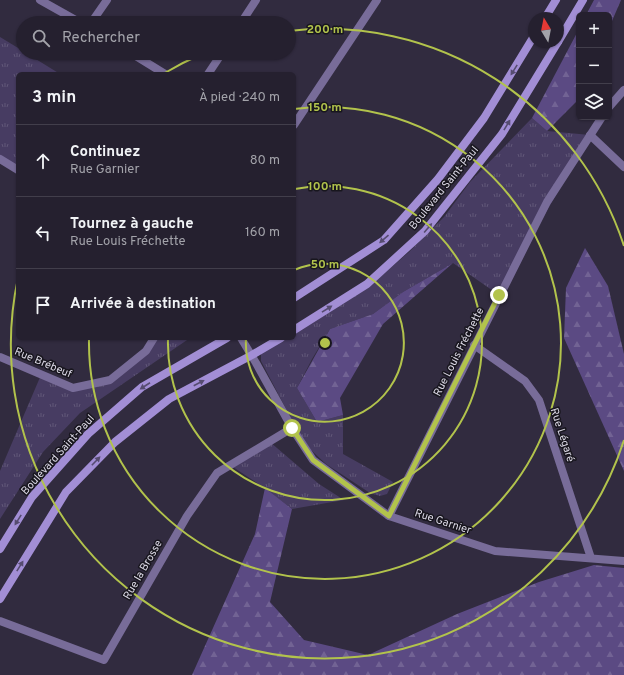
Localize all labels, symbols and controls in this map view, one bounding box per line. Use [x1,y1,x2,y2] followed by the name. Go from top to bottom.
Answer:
[528,12,564,48] north arrow
[576,12,612,120] map controls
[576,12,612,48] button: +
[16,16,296,60] search box
[307,22,343,38] text: 200 m
[30,27,52,49] icon: search
[62,29,140,48] text: Rechercher
[576,48,612,84] button: −
[510,64,517,76] one-way arrow
[576,84,612,120] button: layers
[32,87,76,109] text: 3 min
[199,90,280,106] text: À pied · 240 m
[308,100,342,116] text: 150 m
[504,119,511,131] one-way arrow
[70,143,140,162] text: Continuez
[406,144,482,232] street label: Boulevard Saint-Paul
[32,150,54,172] icon: ahead
[250,153,280,169] text: 80 m
[70,162,140,178] text: Rue Garnier
[308,179,342,195] text: 100 m
[70,215,194,234] text: Tournez à gauche
[32,222,54,244] icon: left
[423,222,432,233] one-way arrow
[245,225,280,241] text: 160 m
[70,234,185,250] text: Rue Louis Fréchette
[378,234,389,243] one-way arrow
[311,257,339,273] text: 50 m
[490,286,508,304] route end
[32,294,54,316] icon: arrive
[70,295,216,314] text: Arrivée à destination
[431,305,487,399] street label: Rue Louis Fréchette
[321,306,333,313] one-way arrow
[318,336,332,350] centre of rings
[12,345,74,382] street label: Rue Brébeuf
[193,380,205,386] one-way arrow
[140,382,150,390] one-way arrow
[547,406,577,464] street label: Rue Légaré
[18,412,98,498] street label: Boulevard Saint-Paul
[283,419,301,437] route start
[91,456,101,466] one-way arrow
[413,506,474,538] street label: Rue Garnier
[14,514,21,526] one-way arrow
[120,538,166,602] street label: Rue la Brosse
[17,560,24,572] one-way arrow

